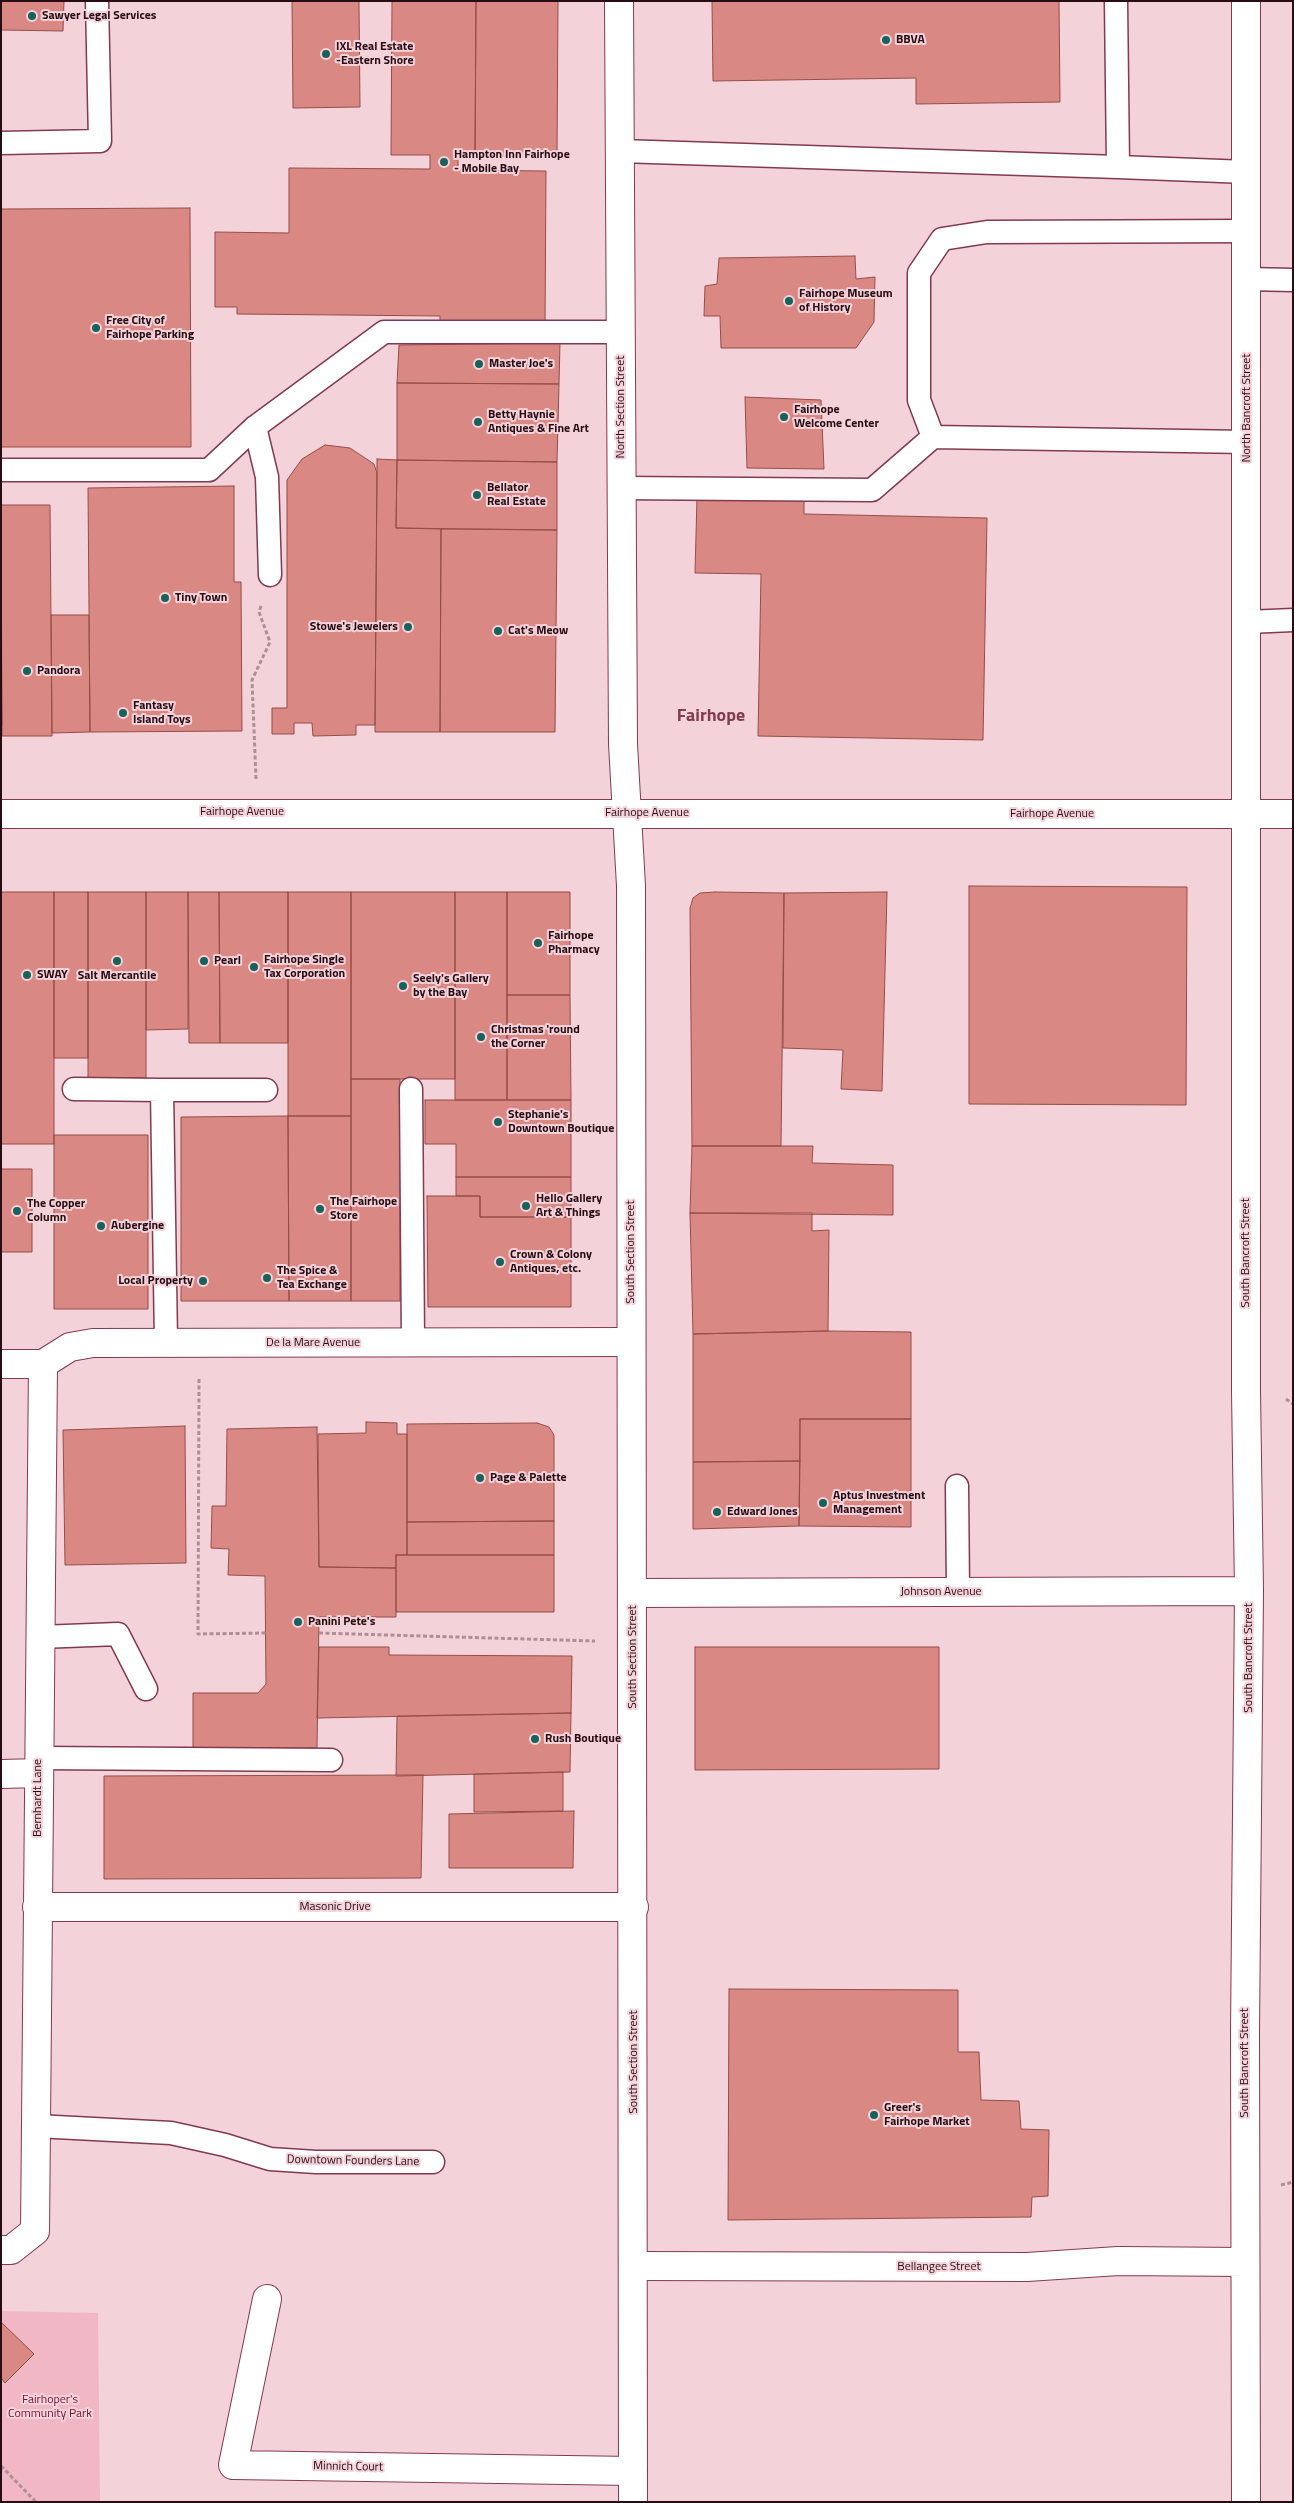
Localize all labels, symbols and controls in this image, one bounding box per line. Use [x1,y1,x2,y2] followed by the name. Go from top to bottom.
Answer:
[42,9,156,23] place label: Sawyer Legal Services
[26,10,38,22] marker: Sawyer Legal Services
[896,33,925,47] place label: BBVA
[880,34,892,46] marker: BBVA
[336,40,414,68] place label: IXL Real Estate -Eastern Shore
[320,48,332,60] marker: IXL Real Estate -Eastern Shore
[454,148,570,176] place label: Hampton Inn Fairhope - Mobile Bay
[438,156,450,168] marker: Hampton Inn Fairhope - Mobile Bay
[799,287,893,315] place label: Fairhope Museum of History
[783,295,795,307] marker: Fairhope Museum of History
[106,314,194,342] place label: Free City of Fairhope Parking
[90,322,102,334] marker: Free City of Fairhope Parking
[1240,353,1254,463] street label: North Bancroft Street
[614,356,628,458] street label: North Section Street
[489,357,553,371] place label: Master Joe's
[473,358,485,370] marker: Master Joe's
[794,403,879,431] place label: Fairhope Welcome Center
[488,408,589,436] place label: Betty Haynie Antiques & Fine Art
[778,411,790,423] marker: Fairhope Welcome Center
[472,416,484,428] marker: Betty Haynie Antiques & Fine Art
[487,481,546,509] place label: Bellator Real Estate
[471,489,483,501] marker: Bellator Real Estate
[175,591,227,605] place label: Tiny Town
[159,592,171,604] marker: Tiny Town
[310,620,398,634] place label: Stowe's Jewelers
[402,621,414,633] marker: Stowe's Jewelers
[508,624,568,638] place label: Cat's Meow
[492,625,504,637] marker: Cat's Meow
[37,664,80,678] place label: Pandora
[21,665,33,677] marker: Pandora
[133,699,191,727] place label: Fantasy Island Toys
[677,706,745,728] district label: Fairhope
[117,707,129,719] marker: Fantasy Island Toys
[200,805,284,819] street label: Fairhope Avenue
[605,806,689,820] street label: Fairhope Avenue
[1010,807,1094,821] street label: Fairhope Avenue
[548,929,600,957] place label: Fairhope Pharmacy
[532,937,544,949] marker: Fairhope Pharmacy
[264,953,345,981] place label: Fairhope Single Tax Corporation
[214,954,241,968] place label: Pearl
[111,955,123,967] marker: Salt Mercantile
[198,955,210,967] marker: Pearl
[248,961,260,973] marker: Fairhope Single Tax Corporation
[37,968,68,982] place label: SWAY
[21,969,33,981] marker: SWAY
[78,969,156,983] place label: Salt Mercantile
[413,972,489,1000] place label: Seely's Gallery by the Bay
[397,980,409,992] marker: Seely's Gallery by the Bay
[491,1023,580,1051] place label: Christmas 'round the Corner
[475,1031,487,1043] marker: Christmas 'round the Corner
[508,1108,614,1136] place label: Stephanie's Downtown Boutique
[492,1116,504,1128] marker: Stephanie's Downtown Boutique
[536,1192,602,1220] place label: Hello Gallery Art & Things
[330,1195,397,1223] place label: The Fairhope Store
[27,1197,85,1225] place label: The Copper Column
[1239,1198,1253,1308] street label: South Bancroft Street
[520,1200,532,1212] marker: Hello Gallery Art & Things
[624,1200,638,1304] street label: South Section Street
[314,1203,326,1215] marker: The Fairhope Store
[11,1205,23,1217] marker: The Copper Column
[111,1219,164,1233] place label: Aubergine
[95,1220,107,1232] marker: Aubergine
[510,1248,592,1276] place label: Crown & Colony Antiques, etc.
[494,1256,506,1268] marker: Crown & Colony Antiques, etc.
[277,1264,347,1292] place label: The Spice & Tea Exchange
[261,1272,273,1284] marker: The Spice & Tea Exchange
[118,1274,193,1288] place label: Local Property
[197,1275,209,1287] marker: Local Property
[266,1336,360,1350] street label: De la Mare Avenue
[490,1471,567,1485] place label: Page & Palette
[474,1472,486,1484] marker: Page & Palette
[833,1489,925,1517] place label: Aptus Investment Management
[817,1497,829,1509] marker: Aptus Investment Management
[727,1505,798,1519] place label: Edward Jones
[711,1506,723,1518] marker: Edward Jones
[900,1585,982,1599] street label: Johnson Avenue
[1242,1603,1256,1713] street label: South Bancroft Street
[626,1605,640,1709] street label: South Section Street
[308,1615,375,1629] place label: Panini Pete's
[292,1616,304,1628] marker: Panini Pete's
[545,1732,621,1746] place label: Rush Boutique
[529,1733,541,1745] marker: Rush Boutique
[31,1759,45,1837] street label: Bernhardt Lane
[299,1900,371,1914] street label: Masonic Drive
[1238,2008,1252,2118] street label: South Bancroft Street
[627,2010,641,2114] street label: South Section Street
[884,2101,970,2129] place label: Greer's Fairhope Market
[868,2109,880,2121] marker: Greer's Fairhope Market
[287,2153,419,2169] street label: Downtown Founders Lane
[897,2260,981,2274] street label: Bellangee Street
[8,2393,92,2421] park label: Fairhoper's Community Park
[313,2459,383,2475] street label: Minnich Court

